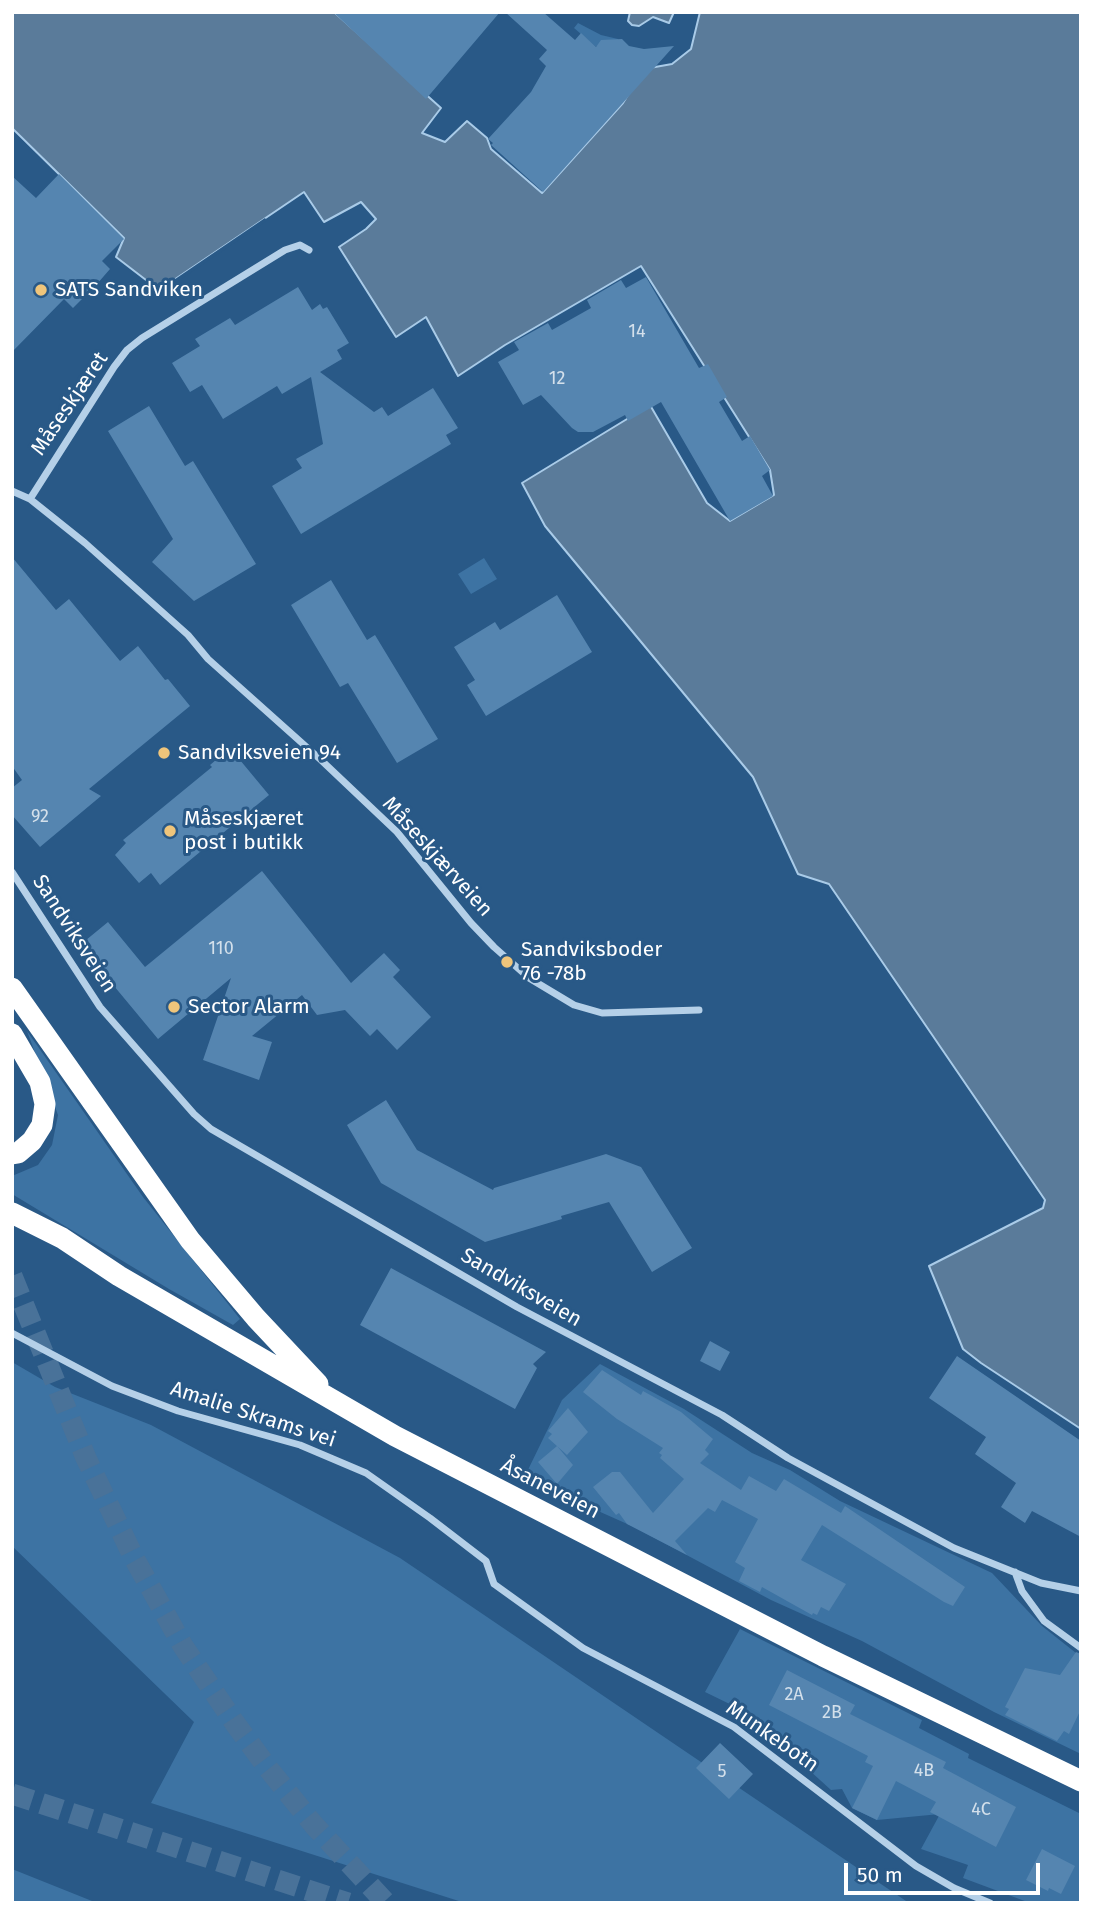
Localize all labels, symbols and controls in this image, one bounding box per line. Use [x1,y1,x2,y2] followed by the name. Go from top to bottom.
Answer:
[55,277,203,303] place label: SATS Sandviken
[33,282,49,298] marker: SATS Sandviken
[628,321,646,343] house number: 14
[26,347,114,461] street label: Måseskjæret
[549,368,565,390] house number: 12
[178,740,341,766] place label: Sandviksveien 94
[156,745,172,761] marker: Sandviksveien 94
[377,792,497,922] street label: Måseskjærveien
[31,806,49,828] house number: 92
[184,806,304,856] place label: Måseskjæret post i butikk
[162,823,178,839] marker: Måseskjæret post i butikk
[27,870,121,998] street label: Sandviksveien
[521,937,662,987] place label: Sandviksboder 76 -78b
[208,938,234,960] house number: 110
[499,954,515,970] marker: Sandviksboder 76 -78b
[188,994,310,1020] place label: Sector Alarm
[166,999,182,1015] marker: Sector Alarm
[456,1243,586,1333] street label: Sandviksveien
[167,1376,339,1454] street label: Amalie Skrams vei
[496,1453,604,1525] street label: Åsaneveien
[784,1684,804,1706] house number: 2A
[721,1696,823,1778] street label: Munkebotn
[822,1702,842,1724] house number: 2B
[914,1760,934,1782] house number: 4B
[717,1761,727,1783] house number: 5
[971,1799,991,1821] house number: 4C
[848,1848,1044,1892] scale bar
[857,1862,903,1888] text: 50 m

